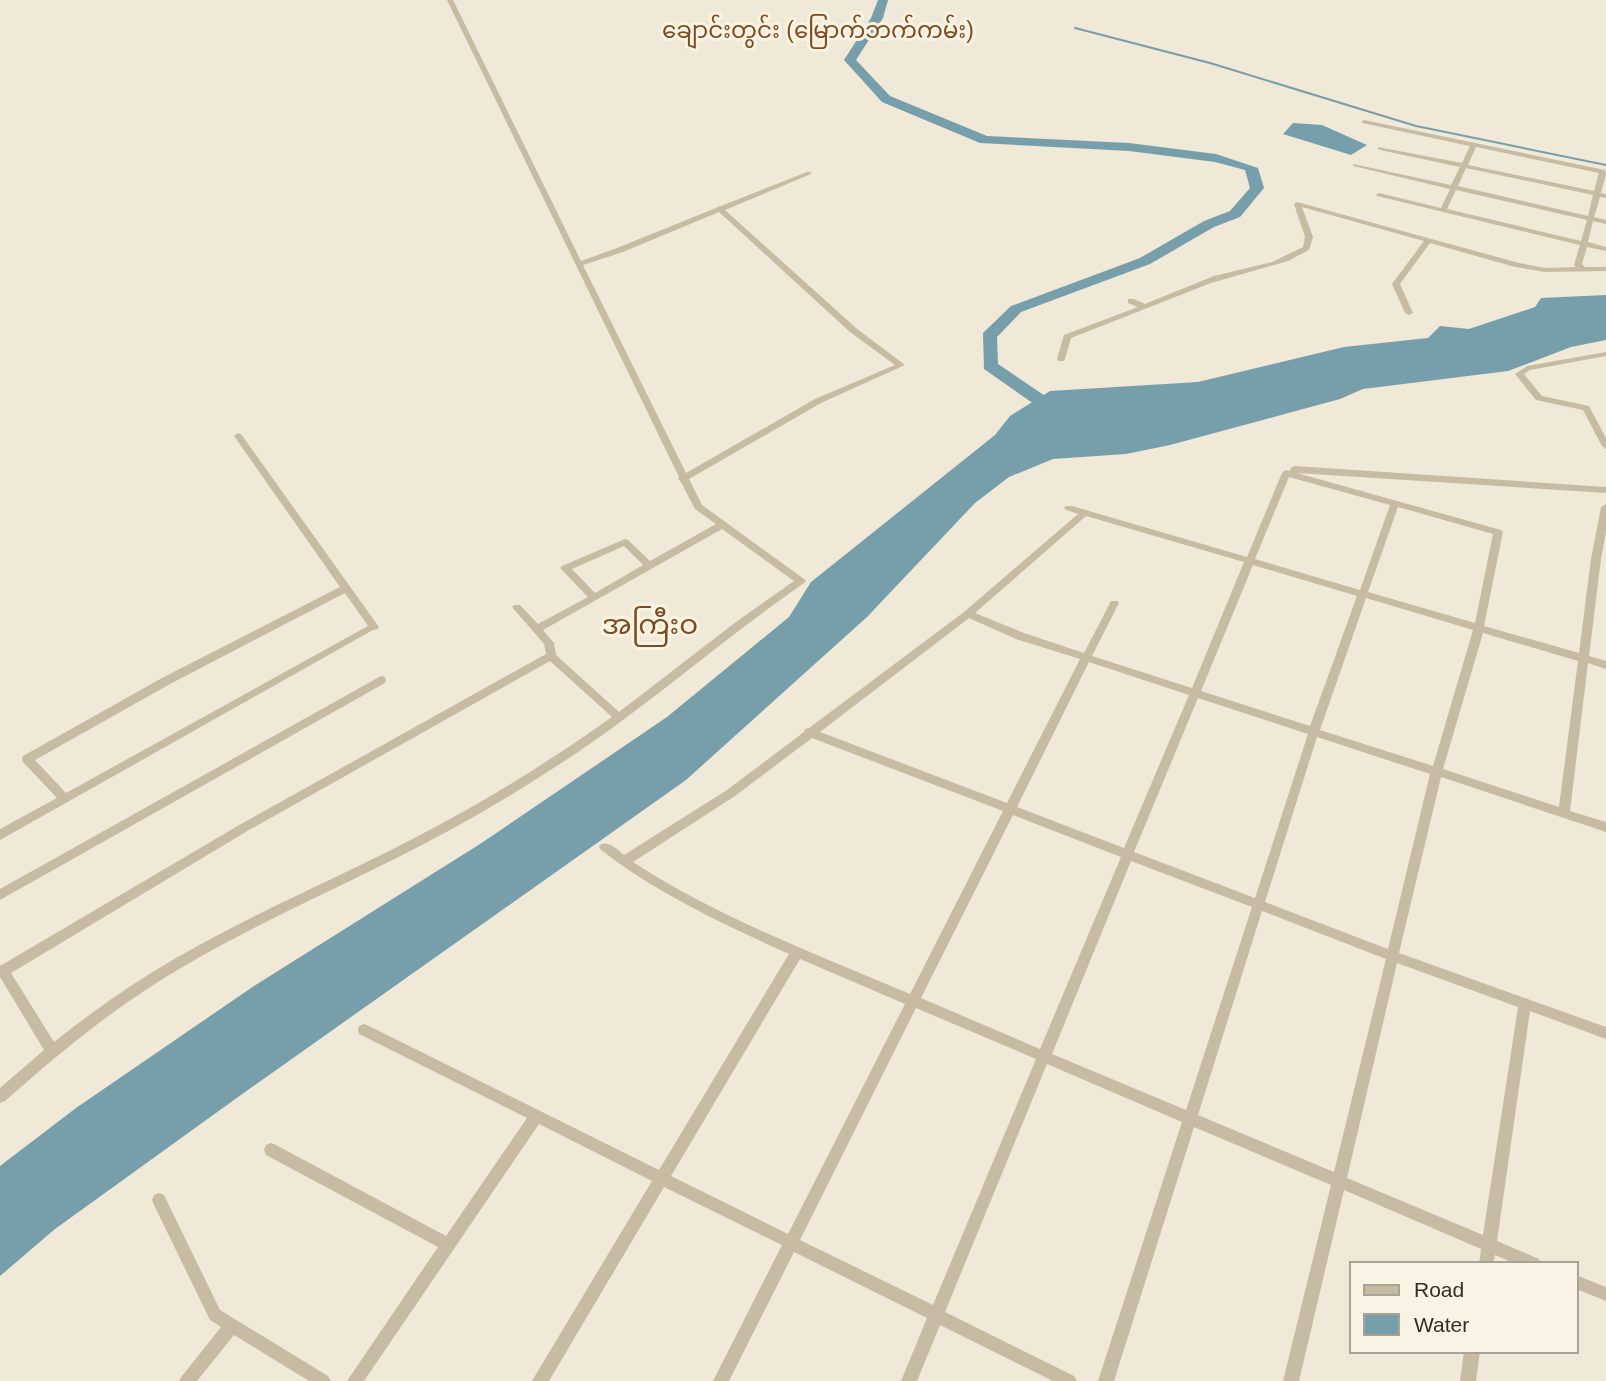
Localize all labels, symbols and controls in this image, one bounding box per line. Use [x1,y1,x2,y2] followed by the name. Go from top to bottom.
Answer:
[662,14,974,49] district label: ချောင်းတွင်း (မြောက်ဘက်ကမ်း)
[602,606,698,647] district label: အကြီးဝ
[1350,1262,1578,1353] legend
[1414,1278,1464,1301] text: Road
[1414,1313,1469,1336] text: Water

